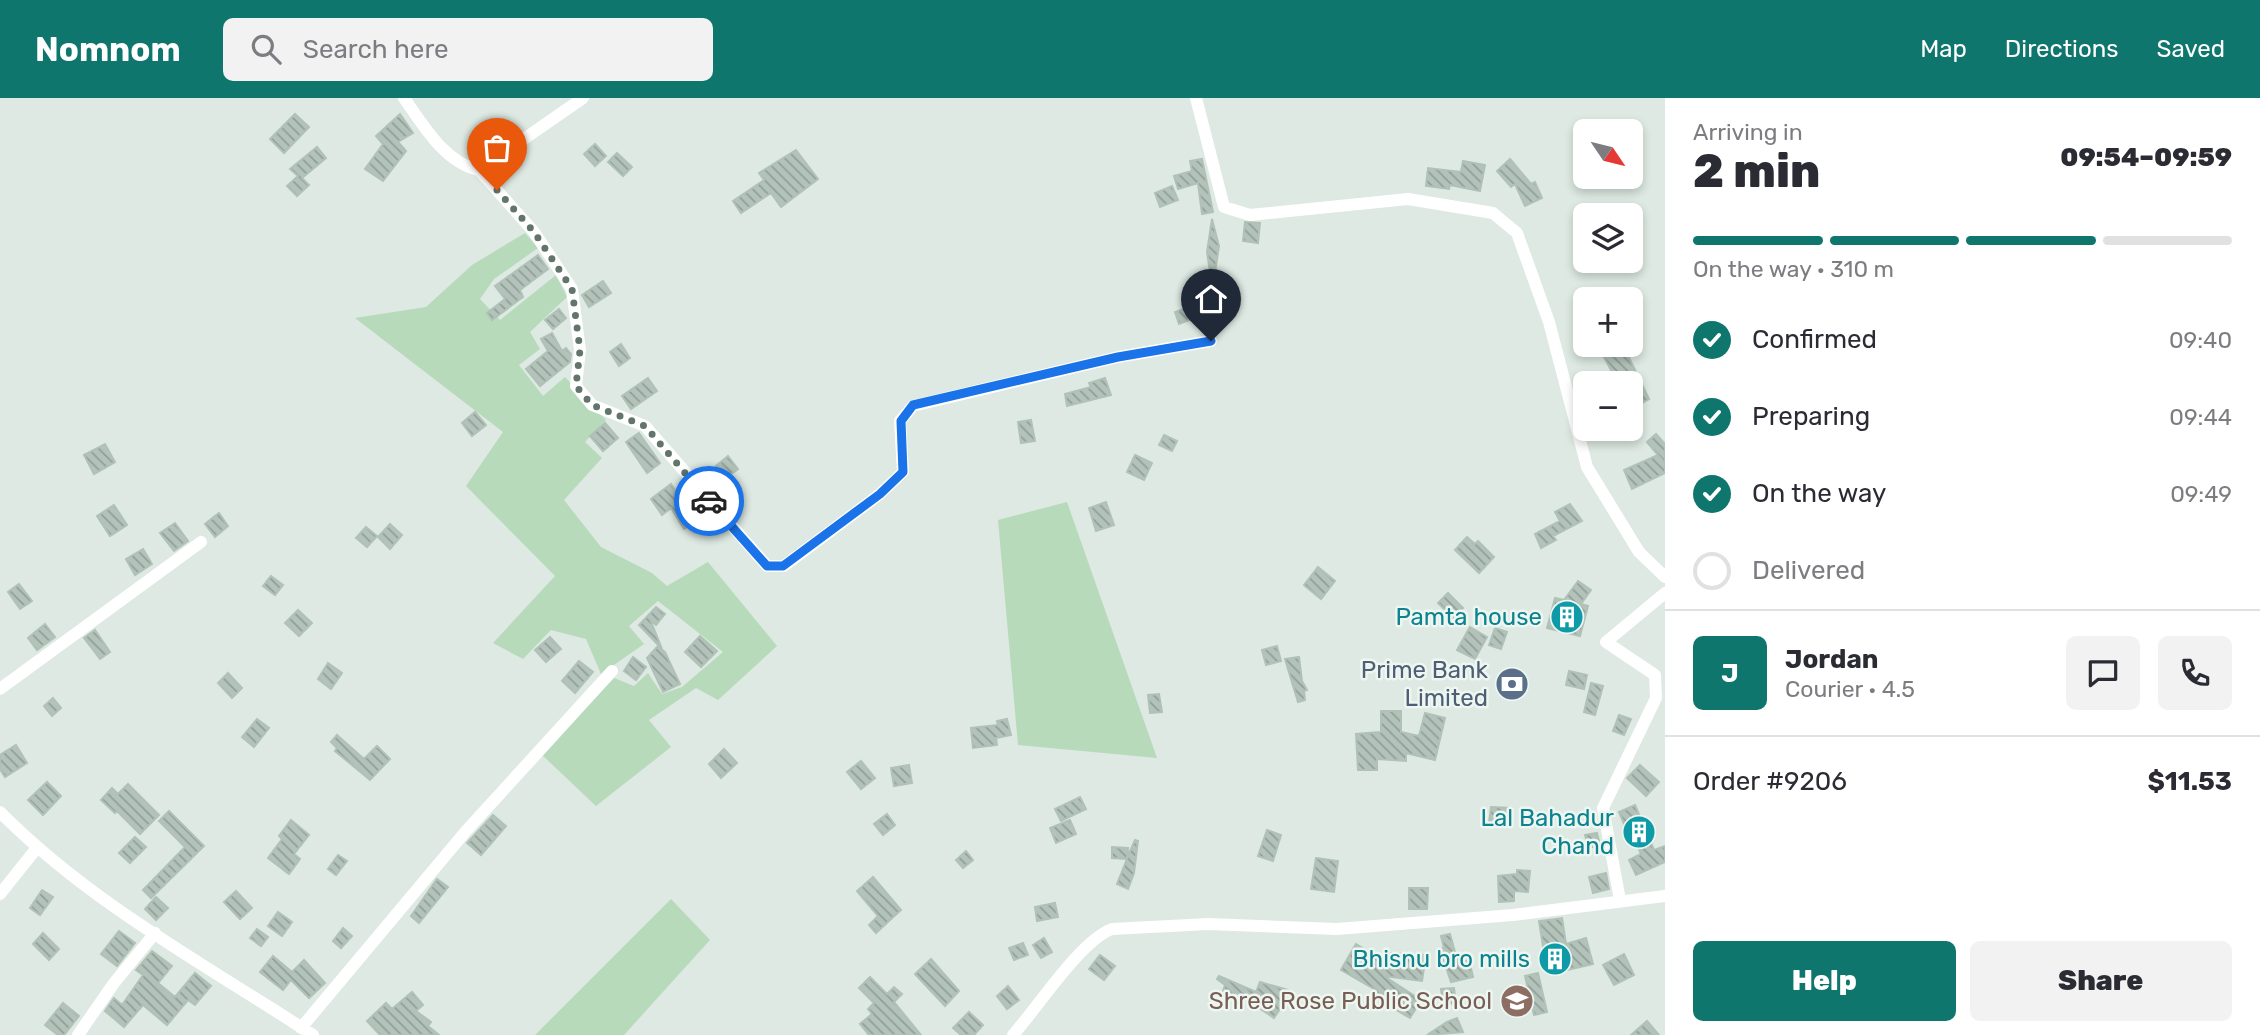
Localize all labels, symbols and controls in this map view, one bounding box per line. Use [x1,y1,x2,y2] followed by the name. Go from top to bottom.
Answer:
[223,18,713,81] search box
[35,30,181,69] text: Nomnom
[247,30,285,68] icon: search
[303,34,449,65] text: Search here
[1920,35,1967,63] text: Map
[2005,35,2118,63] text: Directions
[2156,35,2225,63] text: Saved
[467,118,527,190] pin
[1693,118,1803,146] text: Arriving in
[1573,119,1643,189] north arrow
[1573,119,1643,441] map controls
[478,129,516,167] icon: bag
[2060,142,2232,173] text: 09:54–09:59
[1693,144,1820,199] text: 2 min
[1573,203,1643,273] button: layers
[1693,255,1894,283] text: On the way · 310 m
[1181,269,1241,341] pin
[1192,280,1230,318] icon: home
[1573,287,1643,357] button: +
[1693,321,1731,359] icon: check
[1752,324,1877,355] text: Confirmed
[2169,326,2232,354] text: 09:40
[1573,371,1643,441] button: −
[1693,398,1731,436] icon: check
[1752,401,1870,432] text: Preparing
[2169,403,2232,431] text: 09:44
[674,466,744,536] courier
[1693,475,1731,513] icon: check
[1752,478,1886,509] text: On the way
[2170,480,2232,508] text: 09:49
[690,482,728,520] icon: car
[1752,555,1865,586] text: Delivered
[1548,598,1586,636] building icon: Pamta house
[1395,603,1542,631] place label: Pamta house
[2066,636,2140,710] button: chat
[2158,636,2232,710] button: phone
[1785,644,1878,675] text: Jordan
[1361,656,1489,712] place label: Prime Bank Limited
[1721,658,1739,689] text: J
[1493,665,1531,703] bank icon: Prime Bank Limited
[1785,675,1915,703] text: Courier · 4.5
[1693,766,1847,797] text: Order #9206
[2147,766,2232,797] text: $11.53
[1481,804,1614,860] place label: Lal Bahadur Chand
[1620,813,1658,851] building icon: Lal Bahadur Chand
[1536,940,1574,978] building icon: Bhisnu bro mills
[1693,941,1956,1021] button: Help
[1970,941,2232,1021] button: Share
[1353,945,1530,973] place label: Bhisnu bro mills
[1498,982,1536,1020] school or university icon: Shree Rose Public School
[1209,987,1492,1015] place label: Shree Rose Public School

